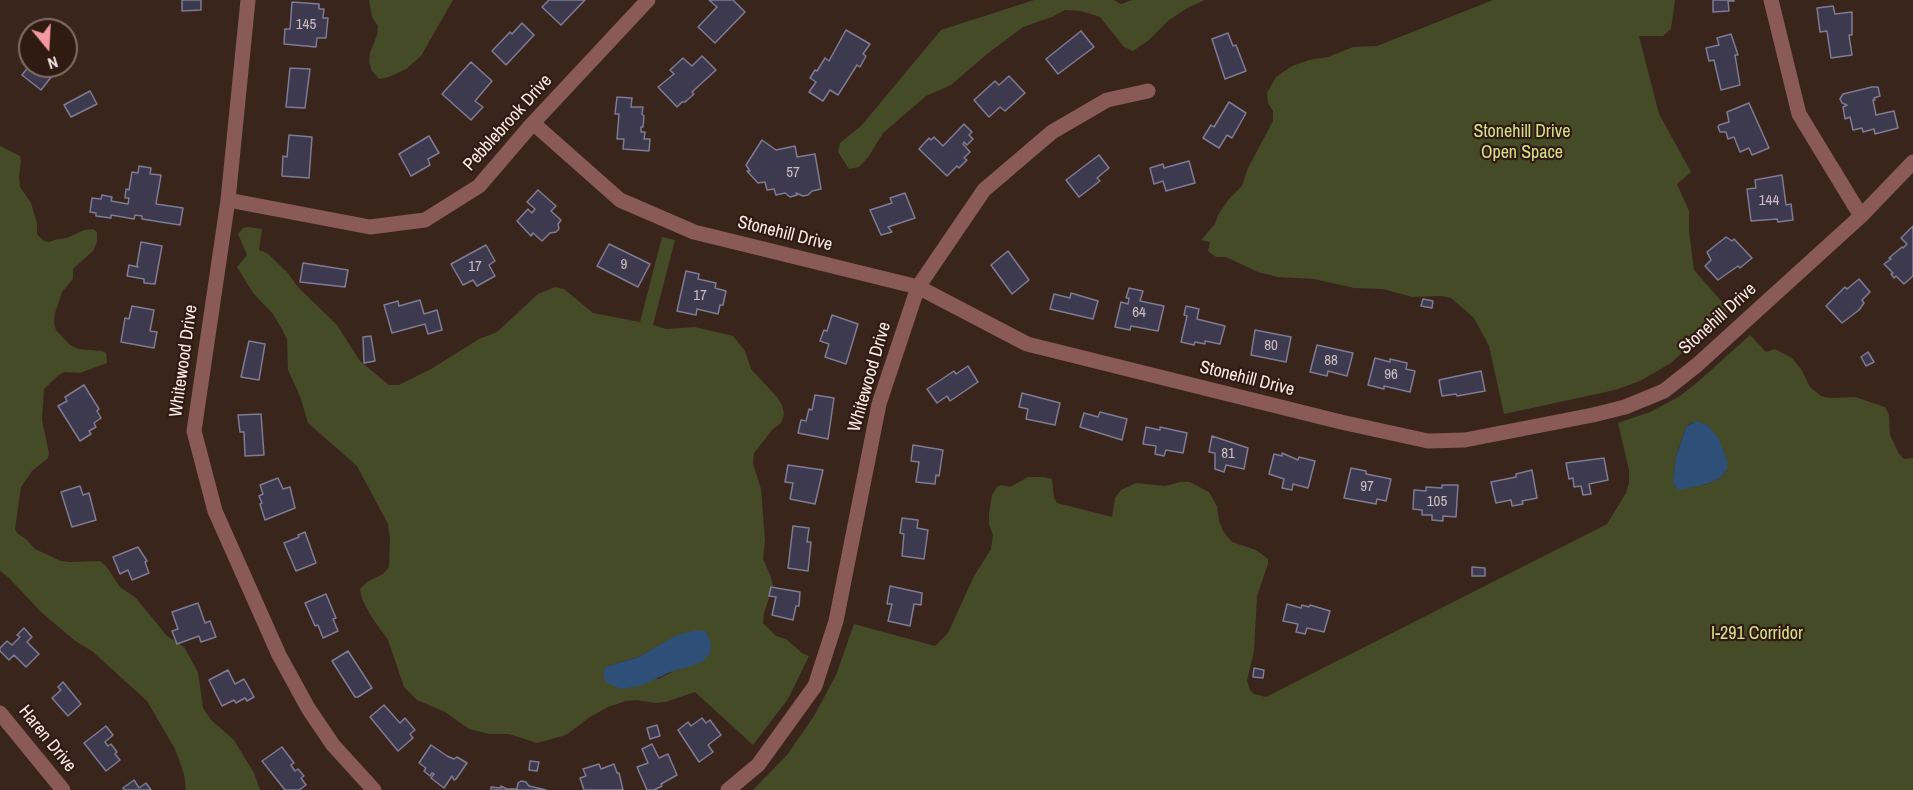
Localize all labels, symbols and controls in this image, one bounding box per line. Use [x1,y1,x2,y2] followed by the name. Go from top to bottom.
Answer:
[296,16,316,34] house number: 145
[18,18,78,78] north arrow
[45,51,61,75] text: N
[459,70,557,176] street label: Pebblebrook Drive
[1474,121,1570,164] park label: Stonehill Drive Open Space
[786,164,800,182] house number: 57
[1759,192,1779,210] house number: 144
[735,212,835,256] street label: Stonehill Drive
[621,256,627,274] house number: 9
[468,258,482,276] house number: 17
[1675,279,1761,359] street label: Stonehill Drive
[693,287,707,305] house number: 17
[165,303,203,419] street label: Whitewood Drive
[1132,304,1146,322] house number: 64
[844,320,896,434] street label: Whitewood Drive
[1264,337,1278,355] house number: 80
[1324,352,1338,370] house number: 88
[1197,357,1297,401] street label: Stonehill Drive
[1384,366,1398,384] house number: 96
[1221,445,1235,463] house number: 81
[1360,478,1374,496] house number: 97
[1427,493,1447,511] house number: 105
[1711,623,1803,645] park label: I-291 Corridor
[14,701,80,777] street label: Haren Drive

